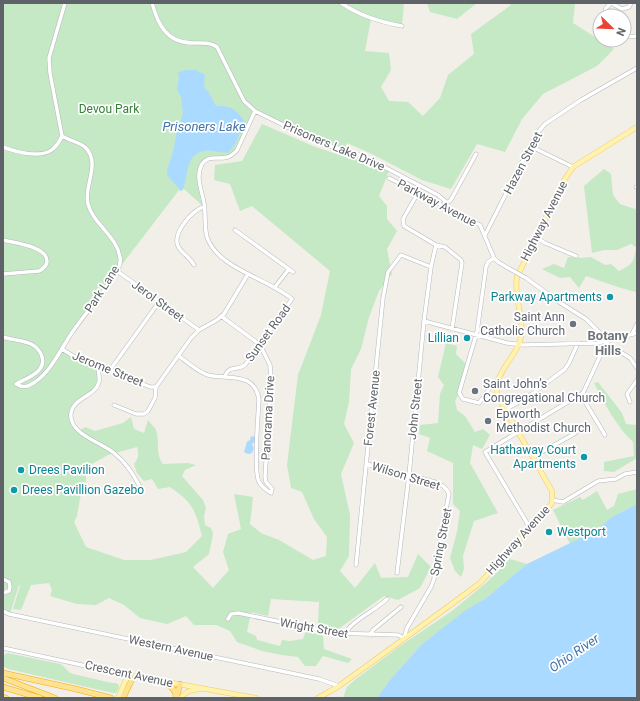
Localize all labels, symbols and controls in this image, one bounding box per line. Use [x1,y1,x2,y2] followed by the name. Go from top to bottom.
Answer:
[592,8,632,48] north arrow
[613,26,628,38] text: N
[79,102,140,116] park label: Devou Park
[281,118,387,174] street label: Prisoners Lake Drive
[162,119,246,134] water label: Prisoners Lake
[501,129,545,197] street label: Hazen Street
[395,176,479,230] street label: Parkway Avenue
[518,179,570,263] street label: Highway Avenue
[82,263,122,315] street label: Park Lane
[129,277,187,325] street label: Jerol Street
[491,290,602,304] place label: Parkway Apartments
[605,292,615,302] marker: Parkway Apartments
[243,302,293,364] street label: Sunset Road
[480,310,565,338] place label: Saint Ann Catholic Church
[568,319,578,329] marker: Saint Ann Catholic Church
[588,328,629,358] district label: Botany Hills
[428,331,459,345] place label: Lillian
[462,333,472,343] marker: Lillian
[70,348,146,390] street label: Jerome Street
[361,369,383,447] street label: Forest Avenue
[259,375,277,461] street label: Panorama Drive
[483,377,605,405] place label: Saint John’s Congregational Church
[405,378,425,440] street label: John Street
[470,386,480,396] marker: Saint John’s Congregational Church
[496,407,591,435] place label: Epworth Methodist Church
[483,416,493,426] marker: Epworth Methodist Church
[490,443,576,471] place label: Hathaway Court Apartments
[579,452,589,462] marker: Hathaway Court Apartments
[370,459,442,493] street label: Wilson Street
[29,463,105,477] place label: Drees Pavilion
[16,465,26,475] marker: Drees Pavilion
[22,483,144,497] place label: Drees Pavillion Gazebo
[9,485,19,495] marker: Drees Pavillion Gazebo
[483,503,553,577] street label: Highway Avenue
[428,507,454,577] street label: Spring Street
[557,525,606,539] place label: Westport
[544,527,554,537] marker: Westport
[279,615,349,641] street label: Wright Street
[546,630,602,675] water label: Ohio River
[127,632,215,664] street label: Western Avenue
[84,658,174,690] street label: Crescent Avenue

